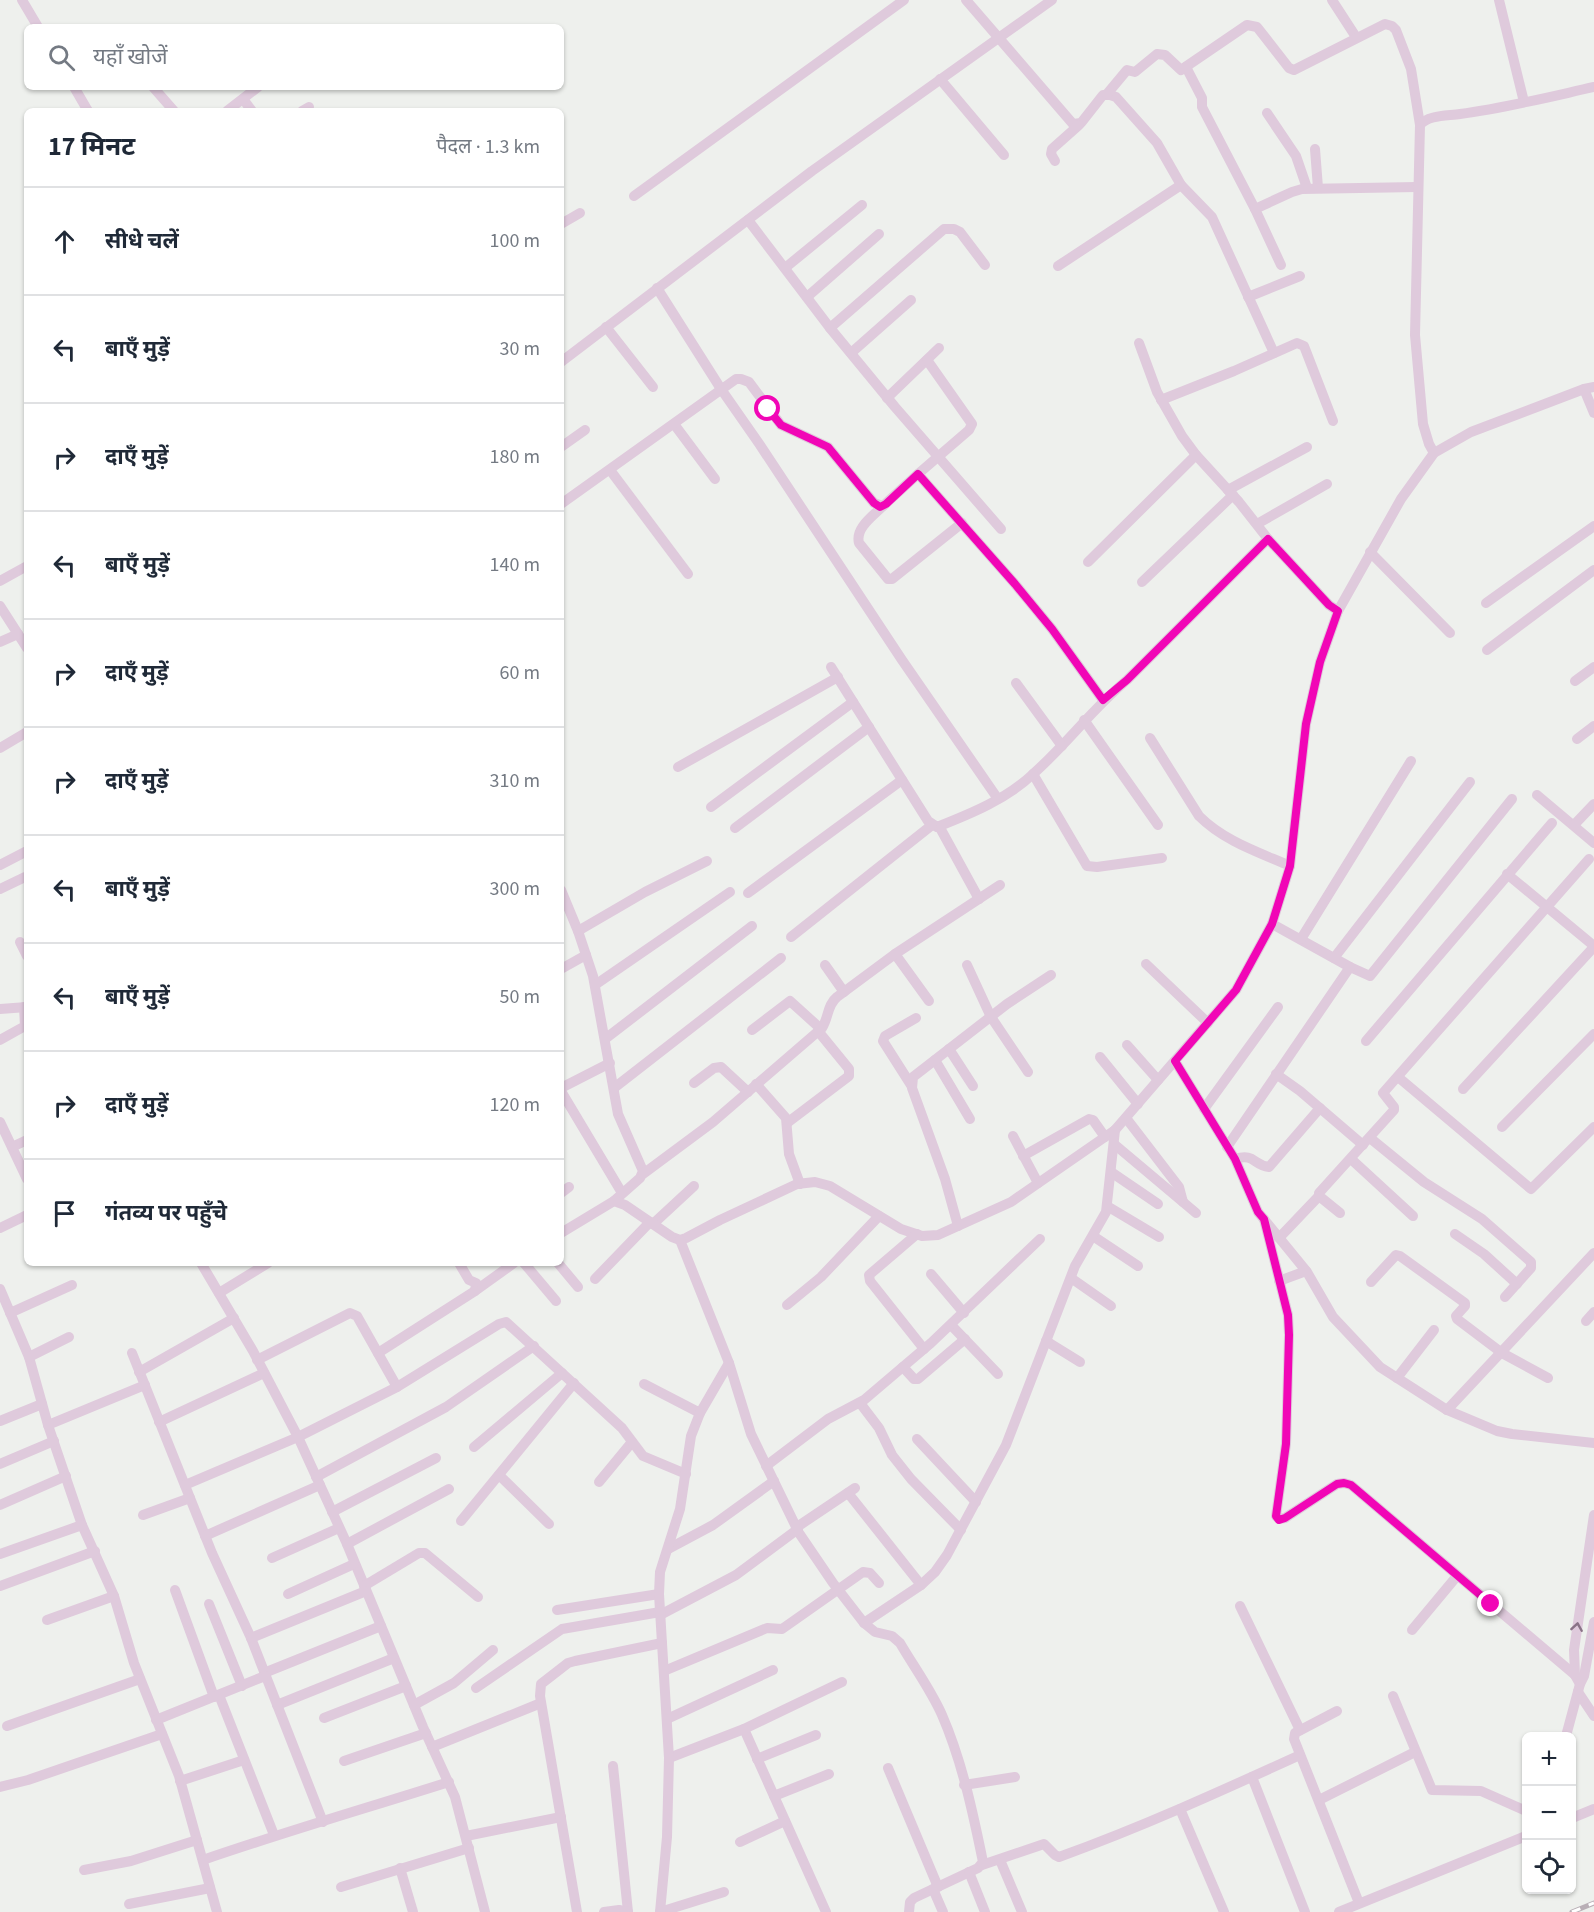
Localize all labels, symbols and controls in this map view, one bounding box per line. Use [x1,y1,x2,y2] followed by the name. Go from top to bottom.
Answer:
[24,24,564,90] search box
[45,41,78,74] icon: search
[93,41,168,73] text: यहाँ खोजें
[48,128,135,165] text: 17 मिनट
[436,133,540,161] text: पैदल · 1.3 km
[48,225,81,258] icon: ahead
[105,225,179,257] text: सीधे चलें
[490,227,540,255] text: 100 m
[48,333,81,366] icon: left
[105,333,170,365] text: बाएँ मुड़ें
[500,335,540,363] text: 30 m
[754,395,780,421] route start
[48,441,81,474] icon: right
[105,441,168,473] text: दाएँ मुड़ें
[490,443,540,471] text: 180 m
[48,549,81,582] icon: left
[105,549,170,581] text: बाएँ मुड़ें
[490,551,540,579] text: 140 m
[48,657,81,690] icon: right
[105,657,168,689] text: दाएँ मुड़ें
[500,659,540,687] text: 60 m
[48,765,81,798] icon: right
[105,765,168,797] text: दाएँ मुड़ें
[490,767,540,795] text: 310 m
[48,873,81,906] icon: left
[105,873,170,905] text: बाएँ मुड़ें
[490,875,540,903] text: 300 m
[48,981,81,1014] icon: left
[105,981,170,1013] text: बाएँ मुड़ें
[500,983,540,1011] text: 50 m
[48,1089,81,1122] icon: right
[105,1089,168,1121] text: दाएँ मुड़ें
[490,1091,540,1119] text: 120 m
[48,1197,81,1230] icon: arrive
[105,1197,227,1229] text: गंतव्य पर पहुँचे
[1477,1590,1503,1616] route end
[1570,1623,1582,1632] one-way arrow
[1522,1732,1576,1894] map controls
[1522,1732,1576,1786] button: +
[1522,1786,1576,1840] button: −
[1522,1840,1576,1894] button: locate

